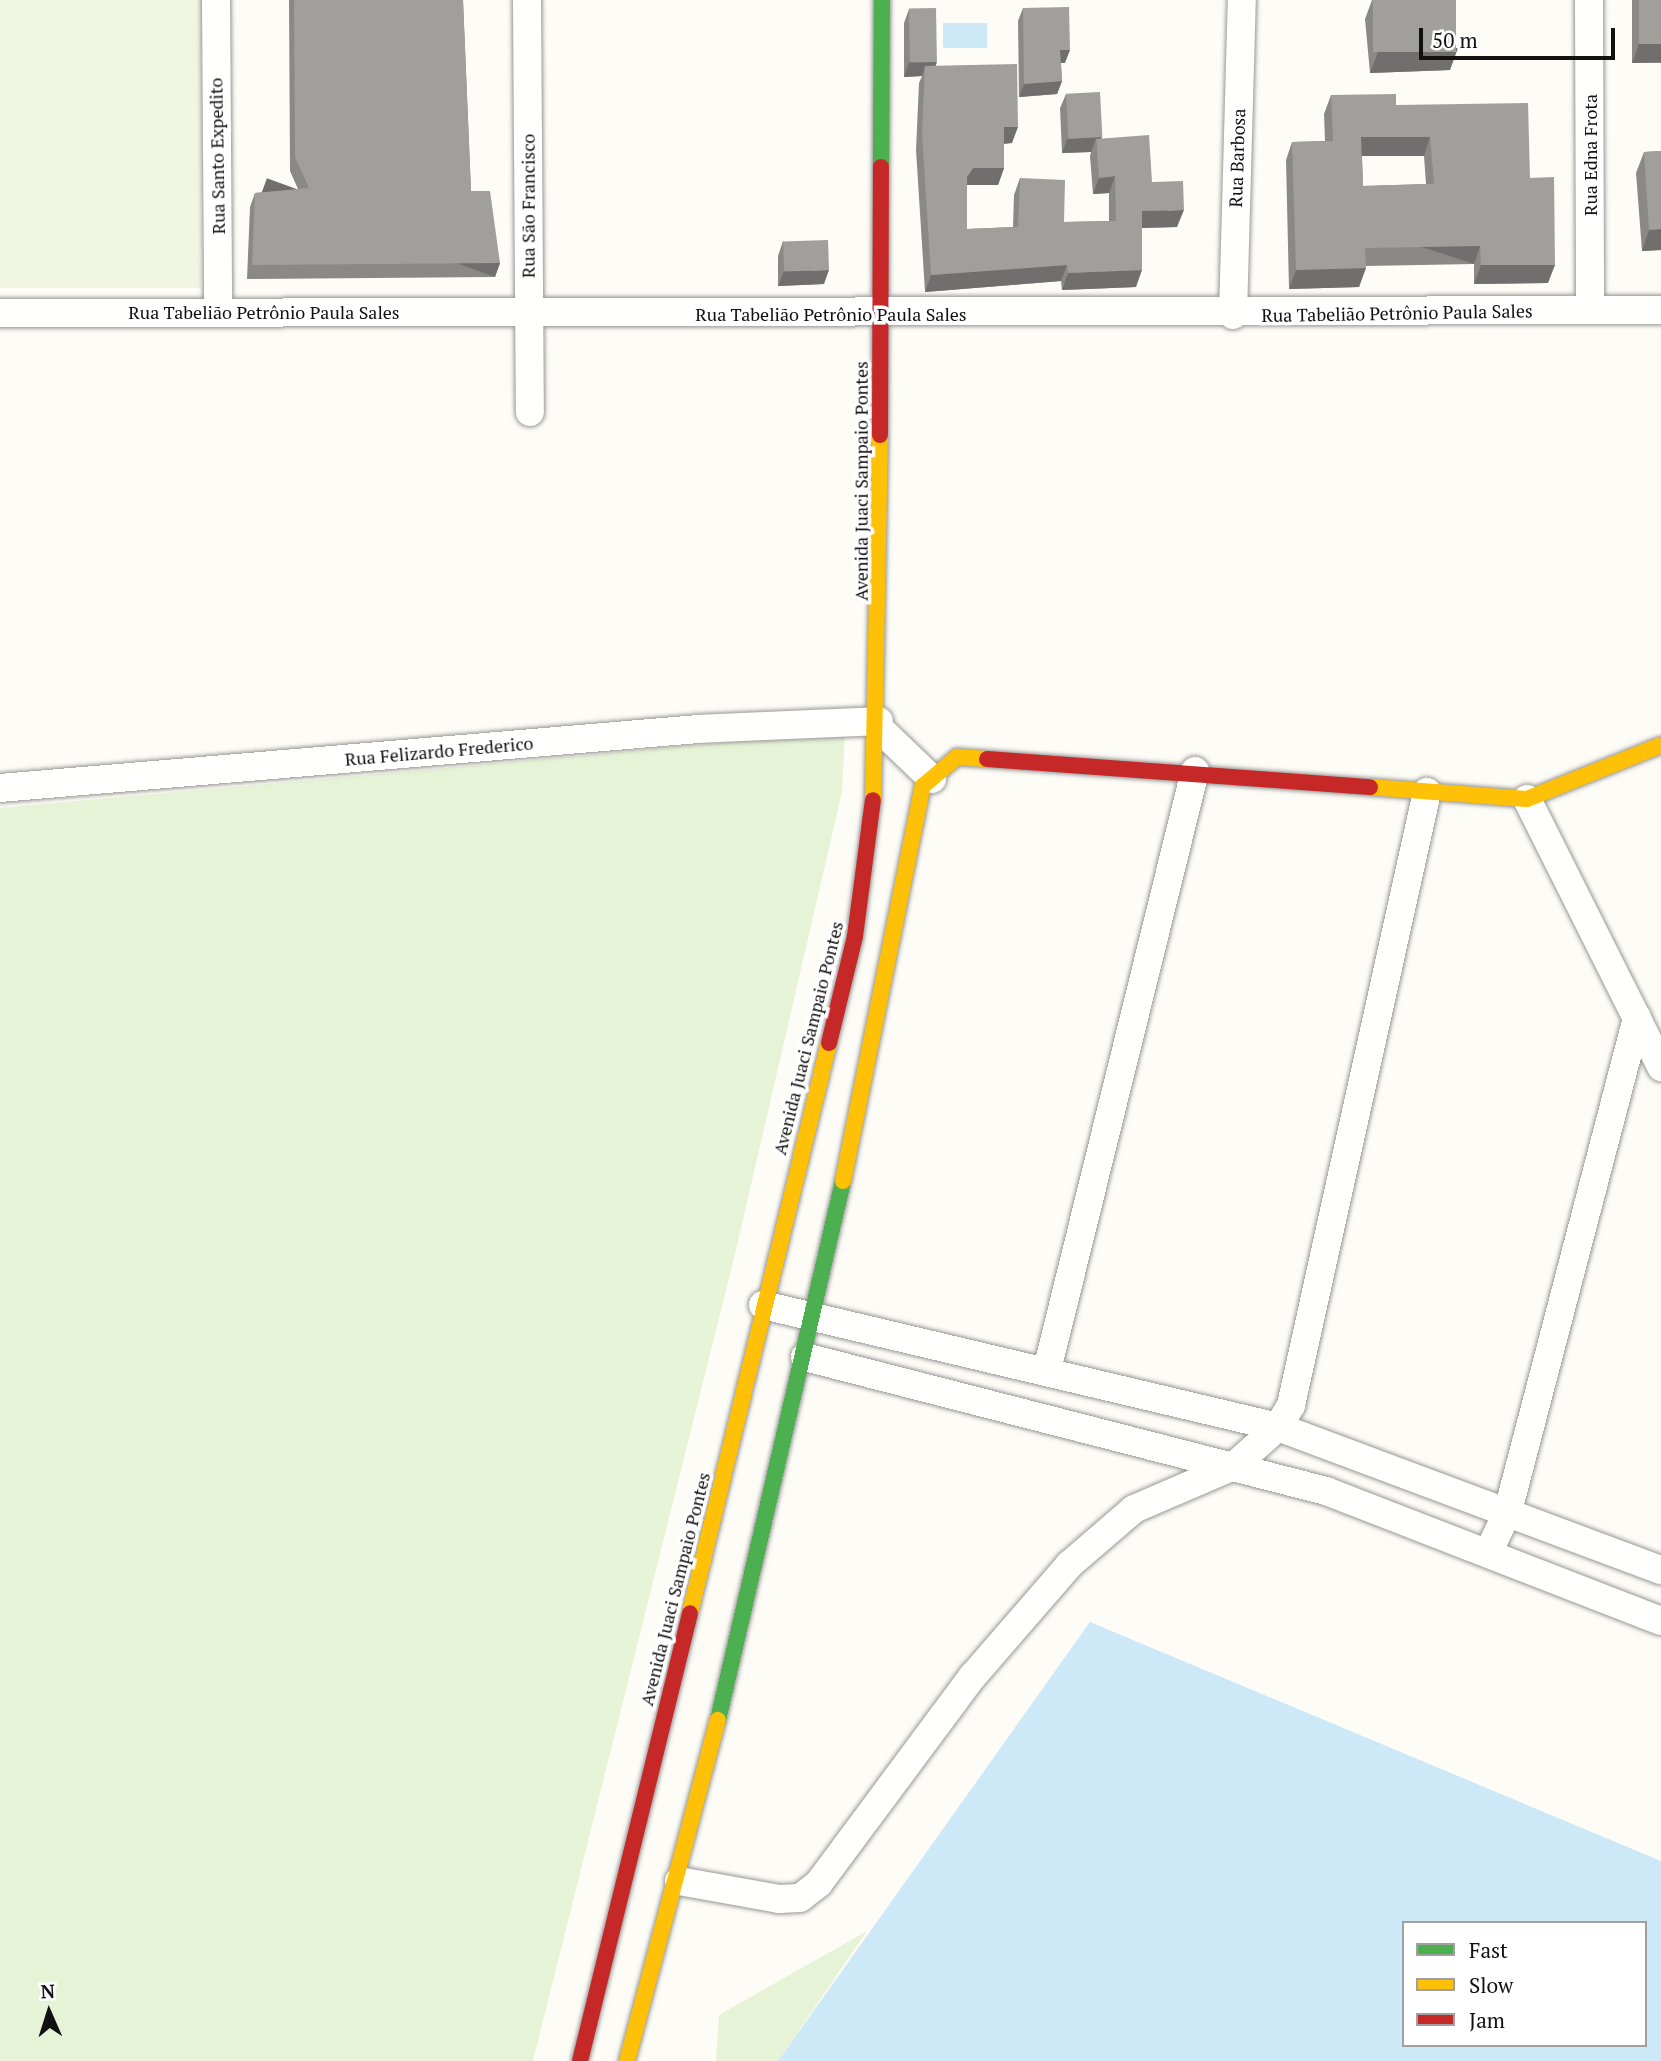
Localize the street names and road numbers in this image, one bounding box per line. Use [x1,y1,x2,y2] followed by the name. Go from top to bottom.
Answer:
[205,77,229,235] street label: Rua Santo Expedito
[1579,94,1601,216] street label: Rua Edna Frota
[1224,108,1250,208] street label: Rua Barbosa
[517,134,539,278] street label: Rua São Francisco
[1261,300,1533,326] street label: Rua Tabelião Petrônio Paula Sales
[128,301,400,323] street label: Rua Tabelião Petrônio Paula Sales
[695,303,967,325] street label: Rua Tabelião Petrônio Paula Sales
[850,361,872,601] street label: Avenida Juaci Sampaio Pontes
[344,732,534,770] street label: Rua Felizardo Frederico
[769,919,847,1157] street label: Avenida Juaci Sampaio Pontes
[636,1470,714,1708] street label: Avenida Juaci Sampaio Pontes

